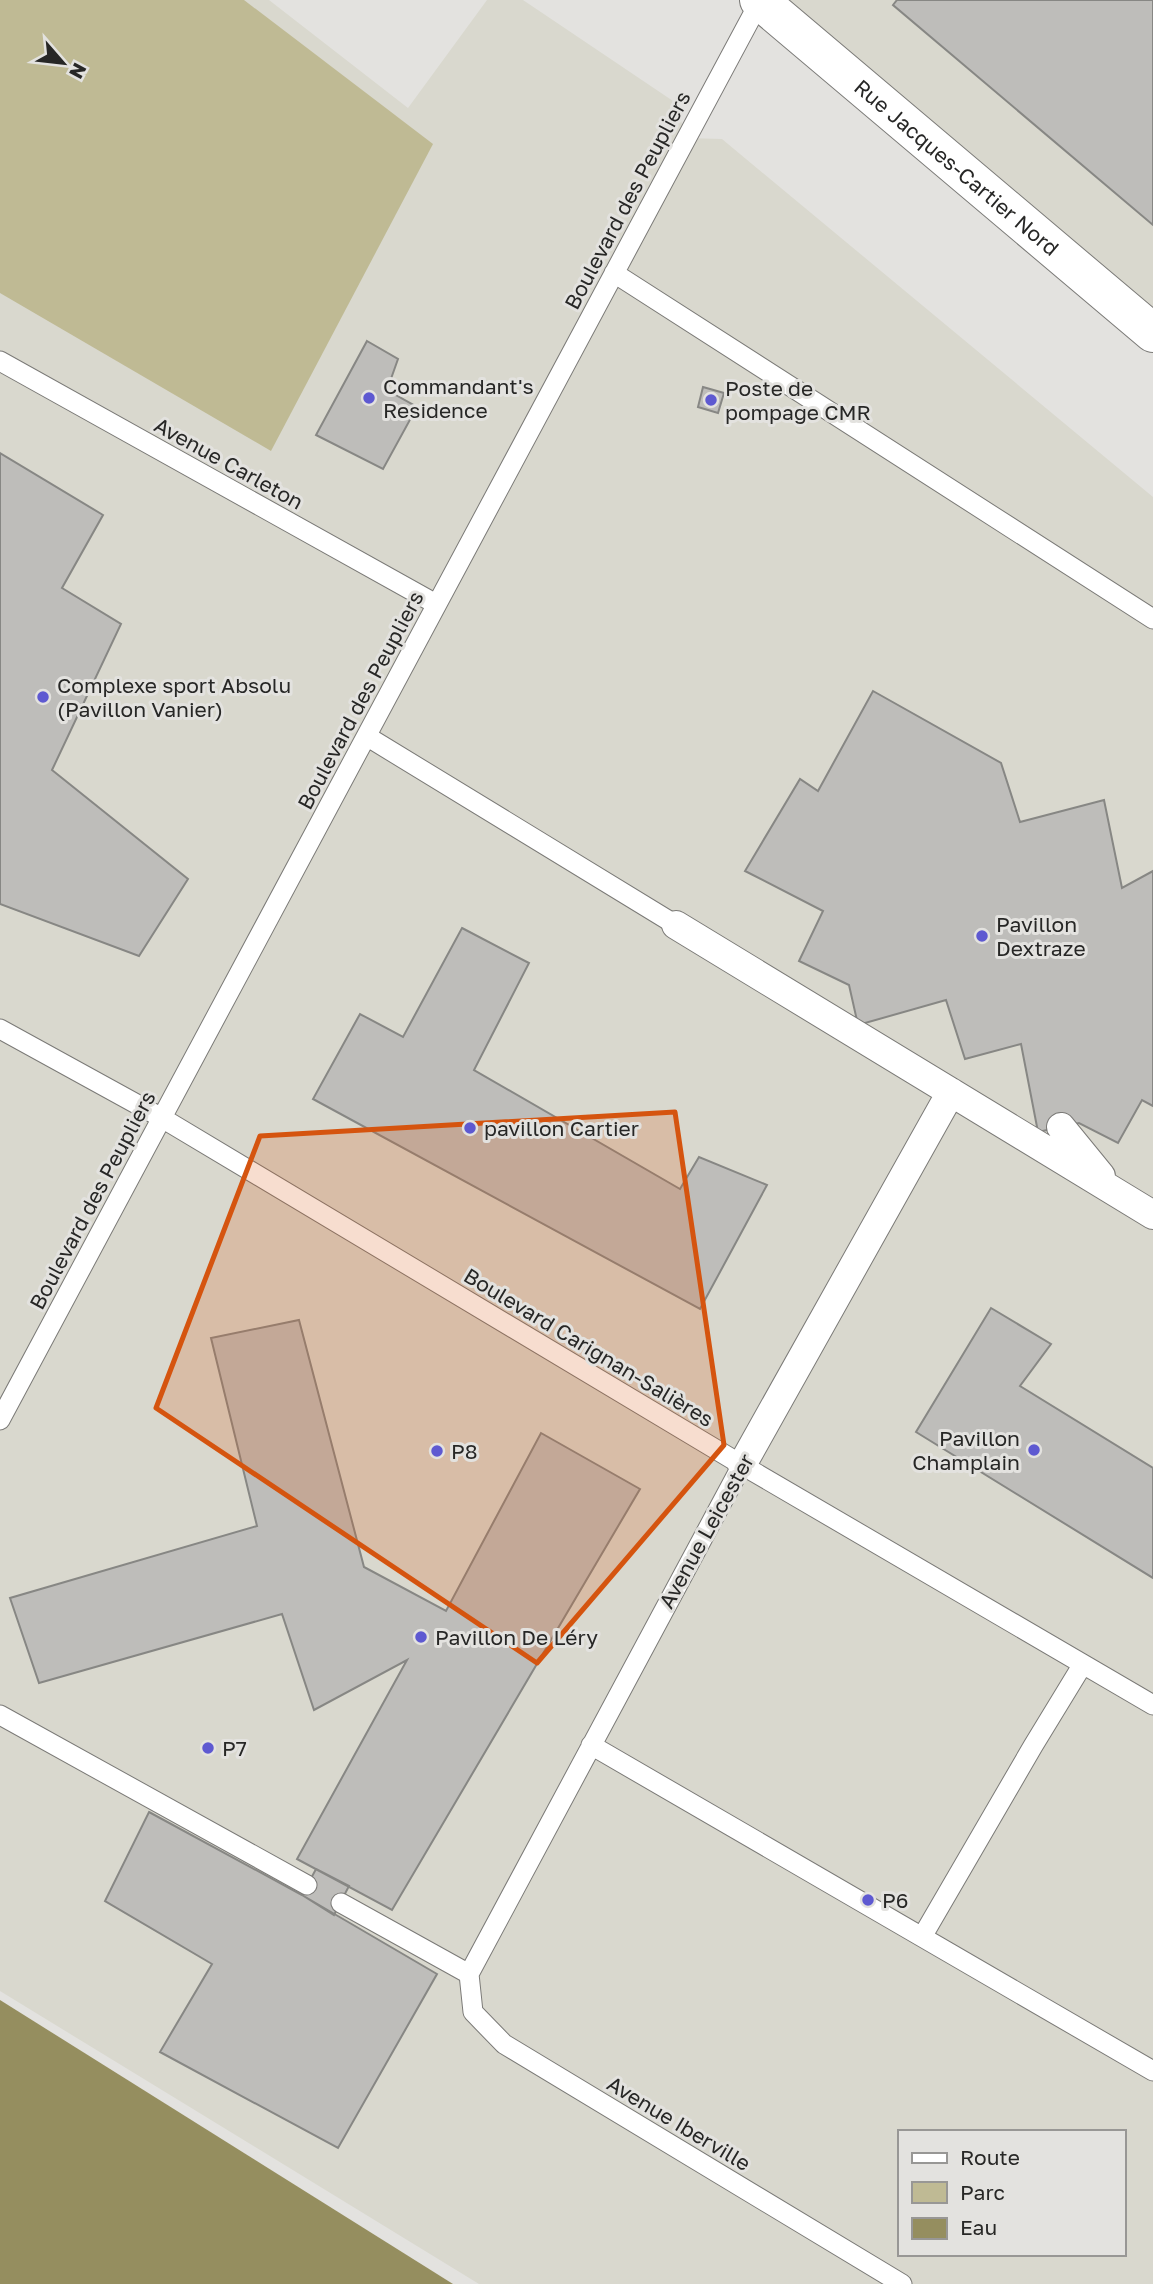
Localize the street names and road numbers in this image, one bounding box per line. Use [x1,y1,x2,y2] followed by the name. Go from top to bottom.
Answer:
[849,73,1064,261] street label: Rue Jacques-Cartier Nord
[558,86,696,314] street label: Boulevard des Peupliers
[150,411,308,515] street label: Avenue Carleton
[291,586,429,814] street label: Boulevard des Peupliers
[23,1086,161,1314] street label: Boulevard des Peupliers
[460,1262,718,1432] street label: Boulevard Carignan-Salières
[653,1449,759,1613] street label: Avenue Leicester
[603,2070,755,2176] street label: Avenue Iberville

